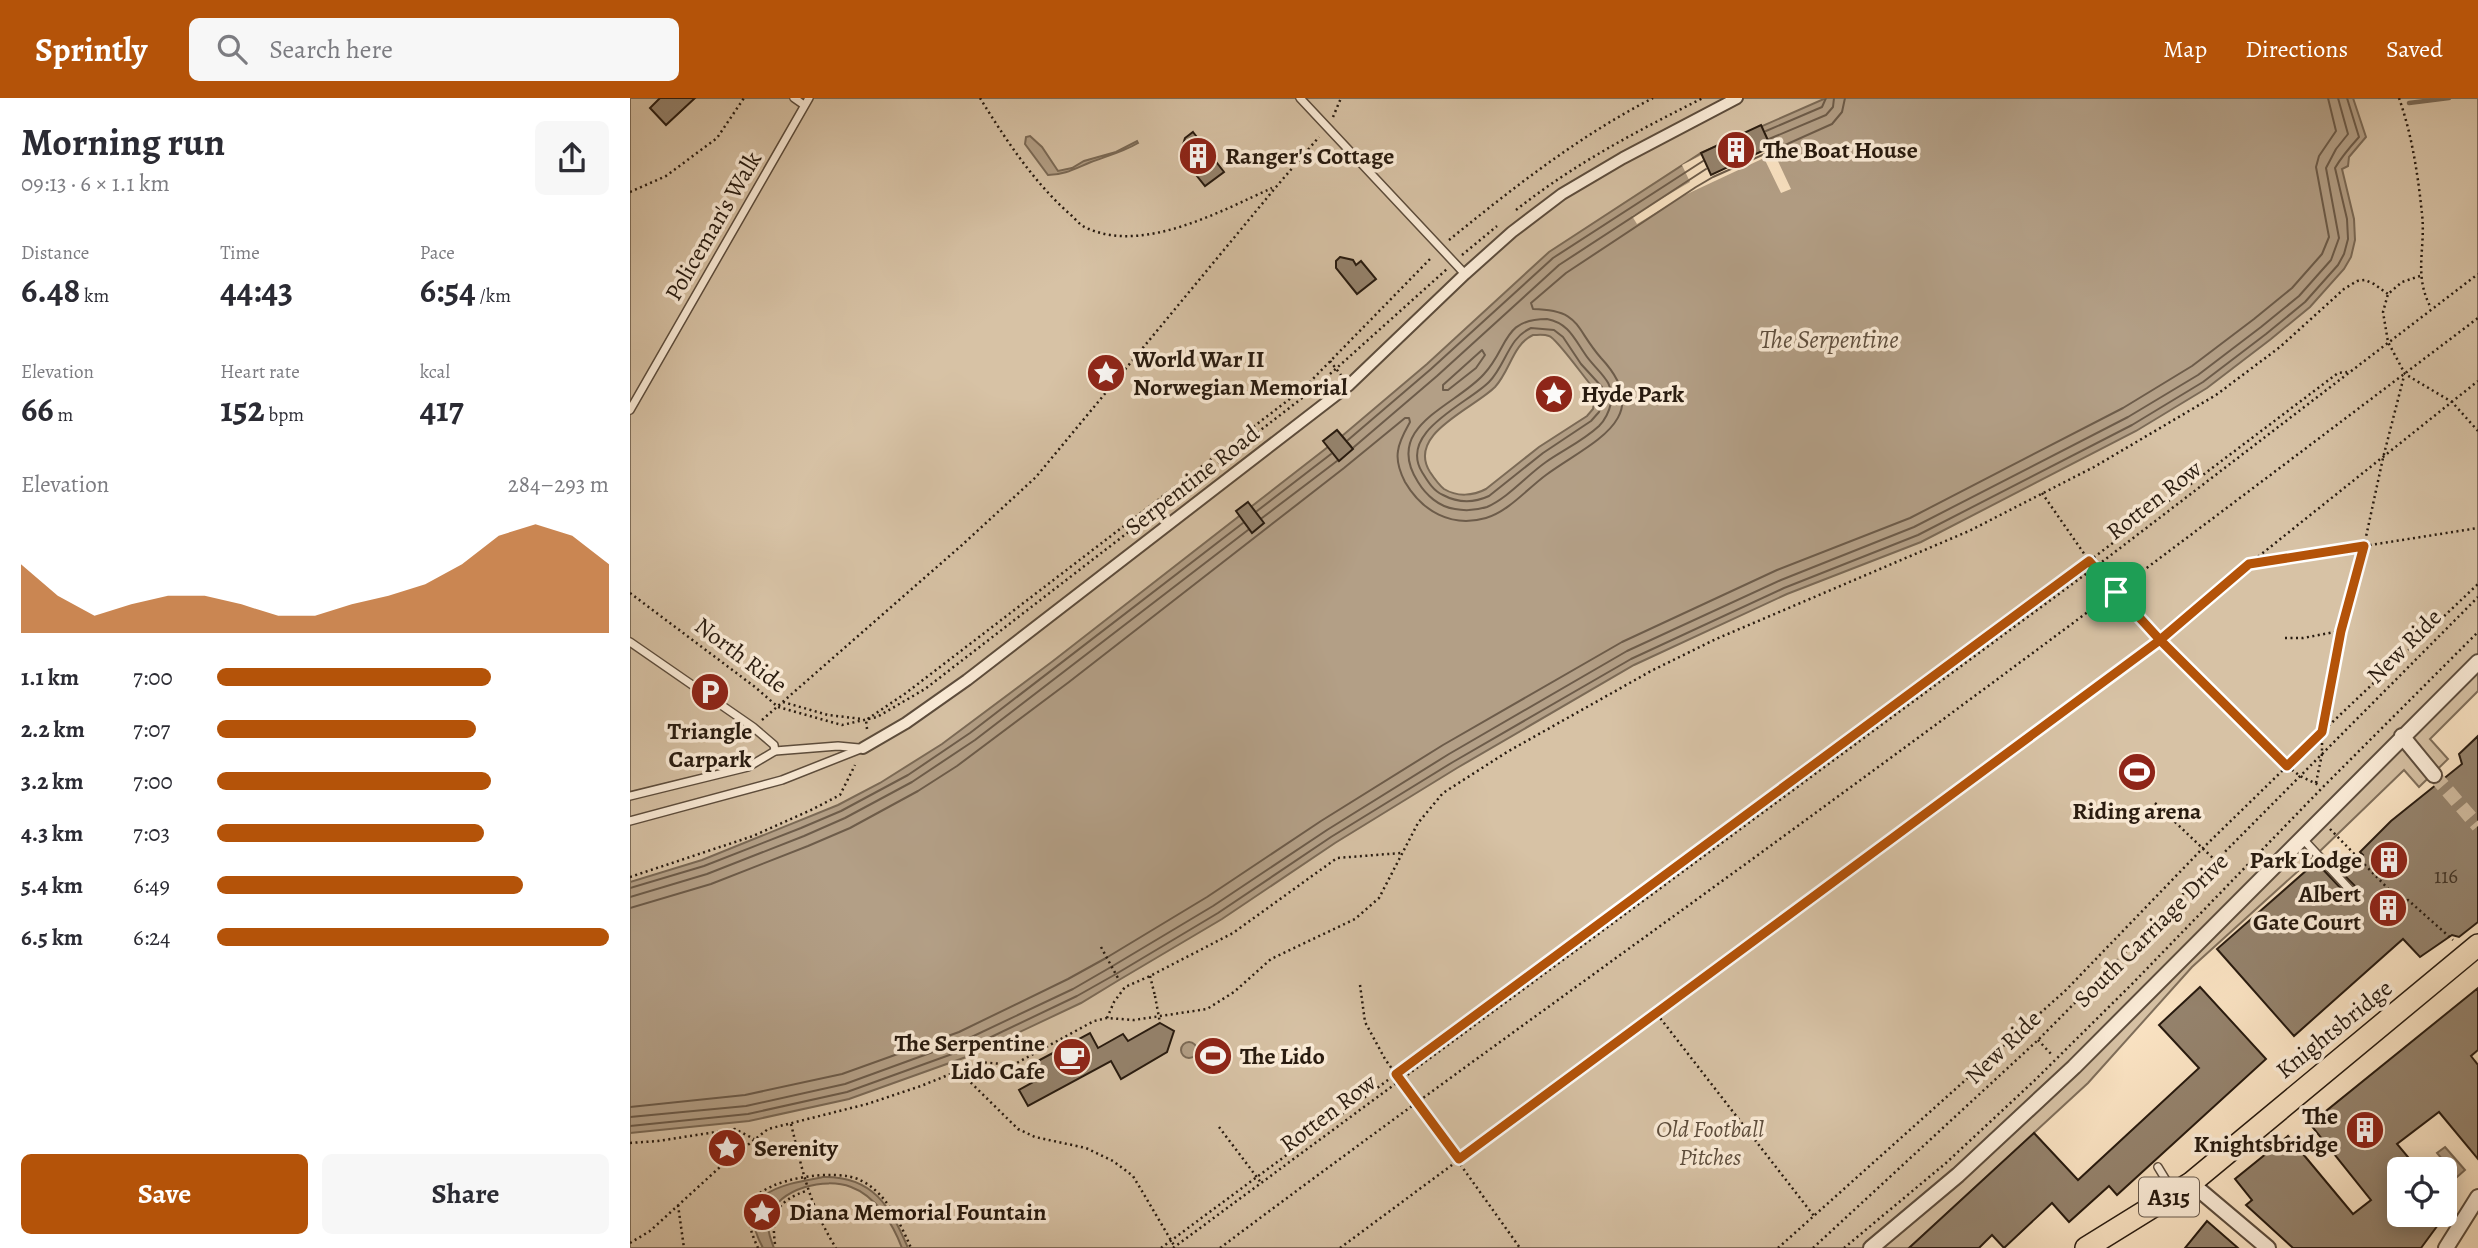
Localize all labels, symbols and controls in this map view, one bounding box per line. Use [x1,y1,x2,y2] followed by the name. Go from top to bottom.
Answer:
[189,18,679,81] search box
[35,27,147,72] text: Sprintly
[213,30,251,68] icon: search
[269,32,393,67] text: Search here
[2163,33,2207,65] text: Map
[2245,33,2348,65] text: Directions
[2386,33,2443,65] text: Saved
[21,116,225,168] text: Morning run
[535,121,609,195] button: share
[1715,129,1757,171] building icon: The Boat House
[1763,134,1918,166] place label: The Boat House
[1177,135,1219,177] building icon: Ranger's Cottage
[1225,140,1394,172] place label: Ranger's Cottage
[657,145,769,307] street label: Policeman's Walk
[21,168,170,199] text: 09:13 · 6 × 1.1 km
[21,240,89,266] text: Distance
[220,240,260,266] text: Time
[420,240,455,266] text: Pace
[21,266,80,314] text: 6.48
[220,266,293,314] text: 44:43
[420,266,476,314] text: 6:54
[80,283,109,309] text: km
[476,283,511,309] text: /km
[1760,322,1899,357] water label: The Serpentine
[1132,343,1348,403] place label: World War II Norwegian Memorial
[1085,352,1127,394] place icon: World War II Norwegian Memorial
[21,359,94,385] text: Elevation
[220,359,300,385] text: Heart rate
[420,359,450,385] text: kcal
[1533,373,1575,415] place icon: Hyde Park
[1581,378,1685,410] place label: Hyde Park
[21,385,54,433] text: 66
[220,385,265,433] text: 152
[420,385,464,433] text: 417
[54,402,73,428] text: m
[265,402,304,428] text: bpm
[1118,417,1266,543] street label: Serpentine Road
[2100,453,2208,547] street label: Rotten Row
[21,469,109,500] text: Elevation
[508,469,609,500] text: 284–293 m
[2086,562,2146,622] pin
[2097,573,2135,611] icon: arrive
[2359,601,2449,691] street label: New Ride
[688,610,794,700] street label: North Ride
[21,662,79,693] text: 1.1 km
[133,662,173,693] text: 7:00
[689,671,731,713] parking icon: Triangle Carpark
[21,714,85,745] text: 2.2 km
[133,714,170,745] text: 7:07
[668,715,752,775] place label: Triangle Carpark
[2116,751,2158,793] sports icon: Riding arena
[21,766,84,797] text: 3.2 km
[133,766,173,797] text: 7:00
[2072,795,2202,827] place label: Riding arena
[21,818,83,849] text: 4.3 km
[133,818,170,849] text: 7:03
[2368,839,2410,881] building icon: Park Lodge
[2250,844,2362,876] place label: Park Lodge
[2067,846,2235,1014] street label: South Carriage Drive
[2434,862,2458,890] house number: 116
[21,870,83,901] text: 5.4 km
[133,870,170,901] text: 6:49
[2253,878,2361,938] place label: Albert Gate Court
[2367,887,2409,929] building icon: Albert Gate Court
[21,922,83,953] text: 6.5 km
[133,922,170,953] text: 6:24
[2269,972,2399,1086] street label: Knightsbridge
[1958,1003,2048,1091] street label: New Ride
[895,1027,1045,1087] place label: The Serpentine Lido Cafe
[1192,1035,1234,1077] sports icon: The Lido
[1051,1036,1093,1078] cafe icon: The Serpentine Lido Cafe
[1240,1040,1325,1072] place label: The Lido
[1273,1066,1383,1160] street label: Rotten Row
[2194,1100,2338,1160] place label: The Knightsbridge
[2344,1109,2386,1151] building icon: The Knightsbridge
[1656,1113,1764,1173] park label: Old Football Pitches
[706,1127,748,1169] place icon: Serenity
[754,1132,839,1164] place label: Serenity
[21,1154,308,1234] button: Save
[322,1154,609,1234] button: Share
[2387,1157,2457,1227] map controls
[2387,1157,2457,1227] button: locate
[2139,1178,2199,1216] road number: A315
[741,1191,783,1233] place icon: Diana Memorial Fountain
[789,1196,1047,1228] place label: Diana Memorial Fountain

